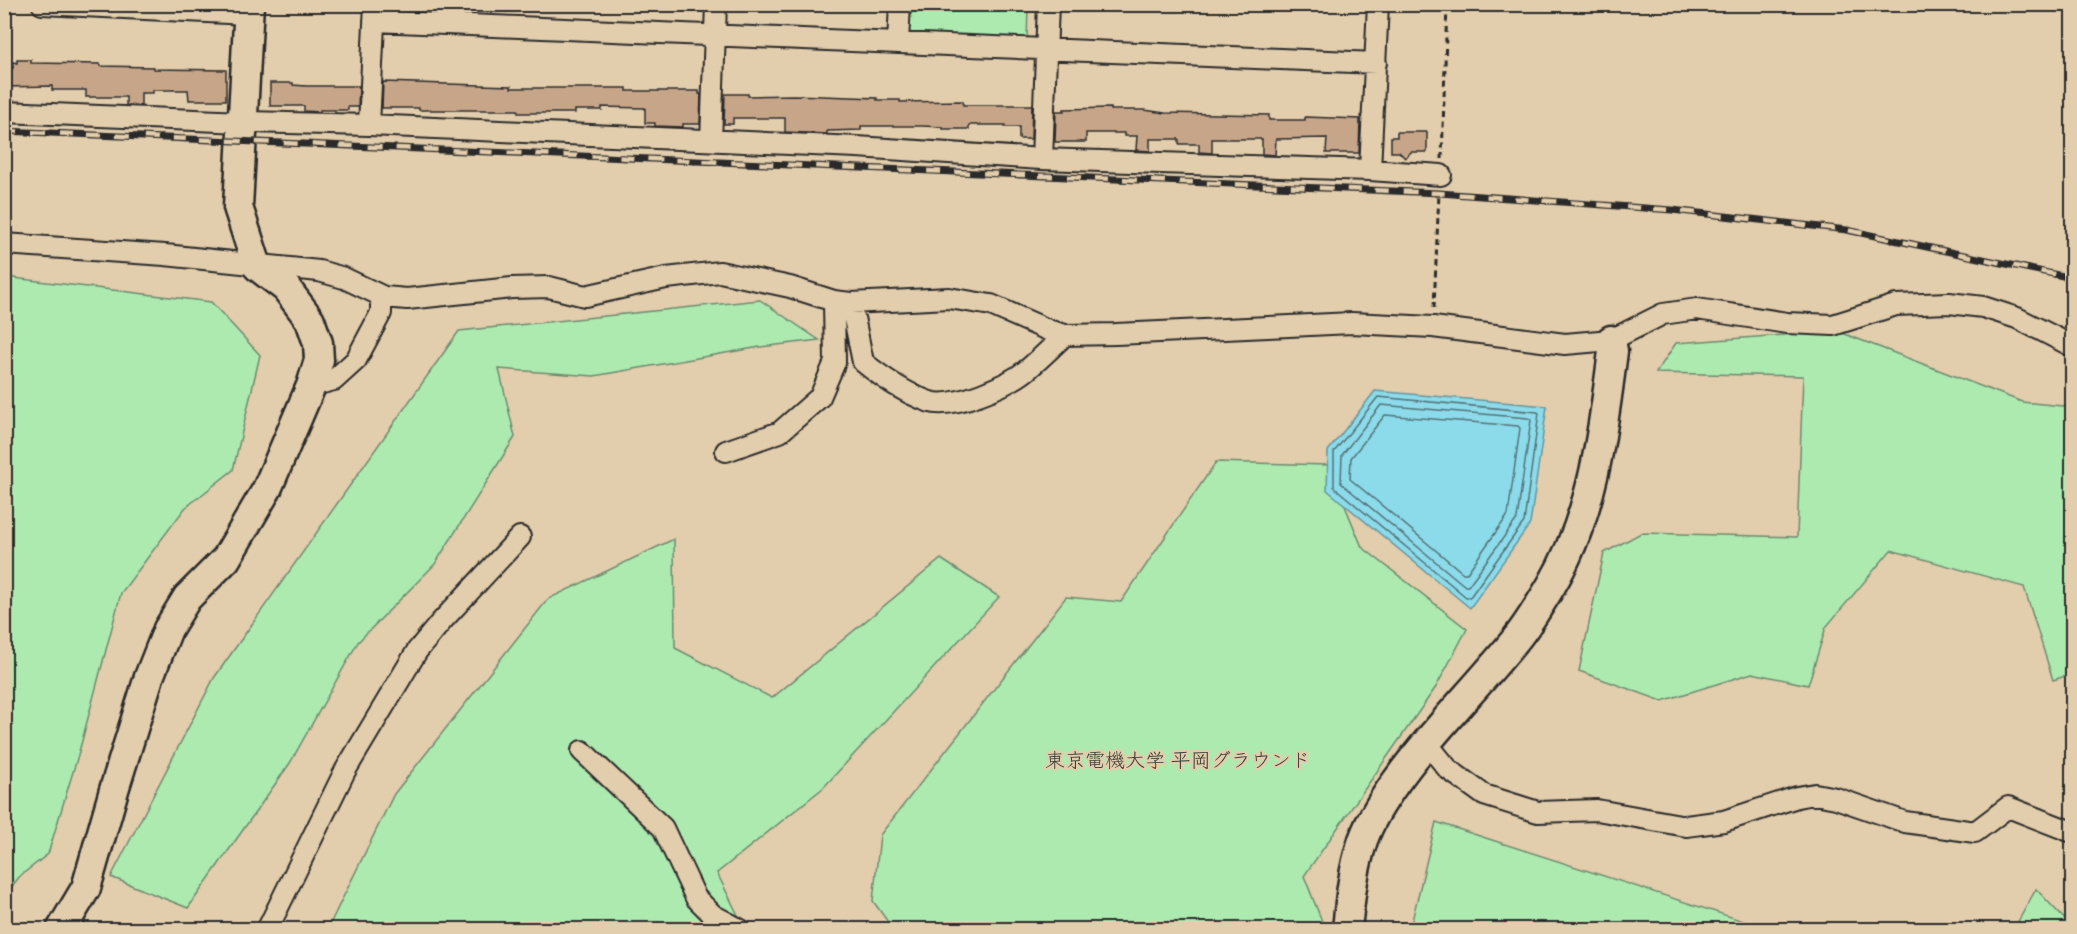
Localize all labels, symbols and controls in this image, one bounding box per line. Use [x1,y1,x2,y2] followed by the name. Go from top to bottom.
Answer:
[1045,748,1311,775] park label: 東京電機大学 平岡グラウンド

